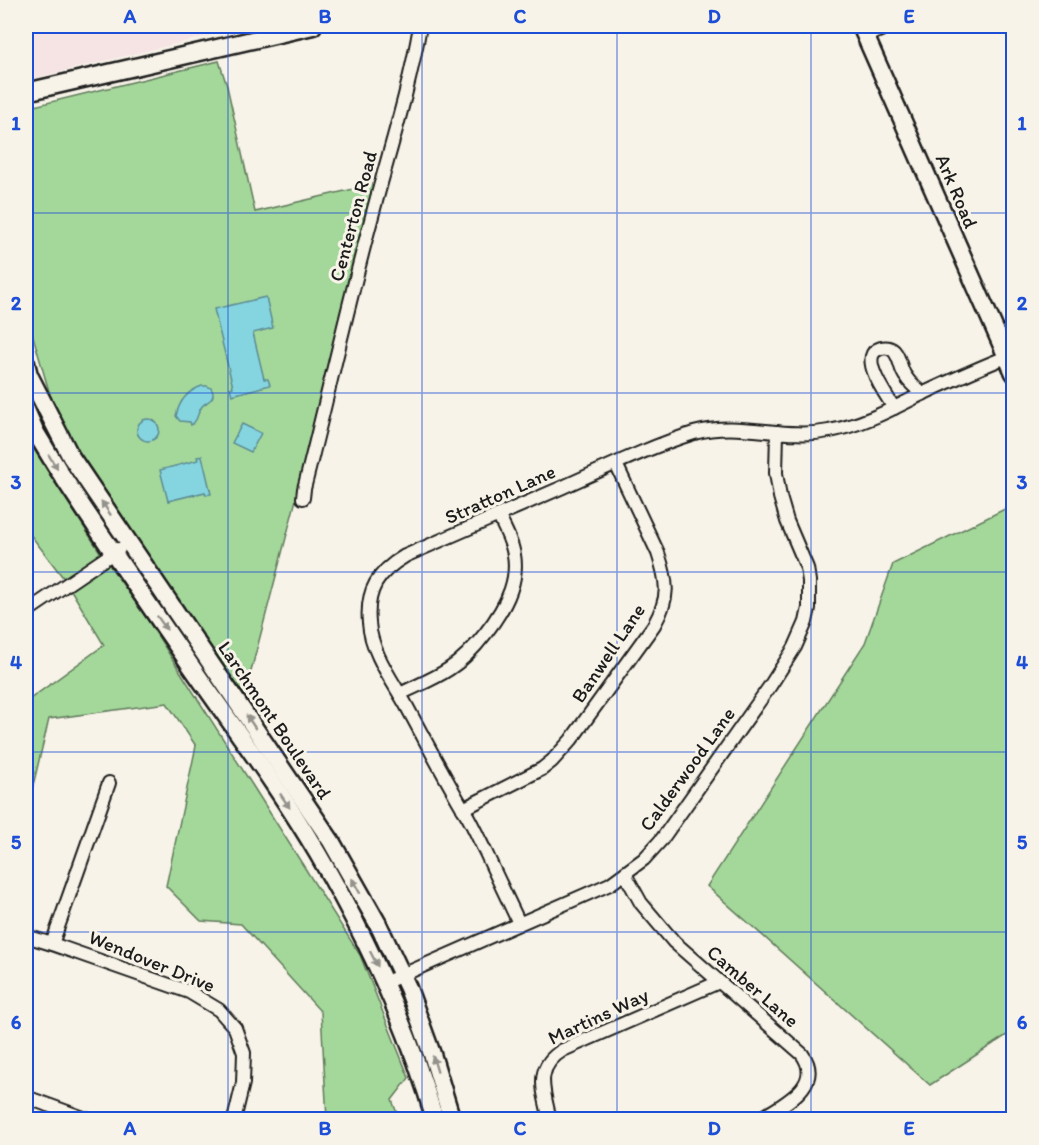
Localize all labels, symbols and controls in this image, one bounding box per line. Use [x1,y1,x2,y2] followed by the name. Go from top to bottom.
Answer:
[123,4,137,28] text: A
[319,4,332,28] text: B
[514,4,527,28] text: C
[707,4,721,28] text: D
[903,4,915,28] text: E
[11,111,21,135] text: 1
[1017,111,1027,135] text: 1
[324,148,382,284] street label: Centerton Road
[931,150,983,232] street label: Ark Road
[11,291,22,315] text: 2
[1017,291,1028,315] text: 2
[48,454,58,471] one-way arrow
[441,459,559,529] street label: Stratton Lane
[11,470,22,494] text: 3
[1017,470,1028,494] text: 3
[100,501,112,517] one-way arrow
[566,599,650,707] street label: Banwell Lane
[156,615,168,631] one-way arrow
[213,636,337,804] street label: Larchmont Boulevard
[10,650,22,674] text: 4
[1016,650,1028,674] text: 4
[634,702,740,836] street label: Calderwood Lane
[246,714,257,730] one-way arrow
[279,793,290,810] one-way arrow
[11,830,22,854] text: 5
[1017,830,1028,854] text: 5
[351,877,361,894] one-way arrow
[85,925,219,997] street label: Wendover Drive
[702,940,804,1032] street label: Camber Lane
[369,950,378,967] one-way arrow
[544,982,653,1050] street label: Martins Way
[11,1010,22,1034] text: 6
[1017,1010,1028,1034] text: 6
[430,1055,439,1073] one-way arrow
[123,1116,137,1140] text: A
[319,1116,332,1140] text: B
[514,1116,527,1140] text: C
[707,1116,721,1140] text: D
[903,1116,915,1140] text: E

